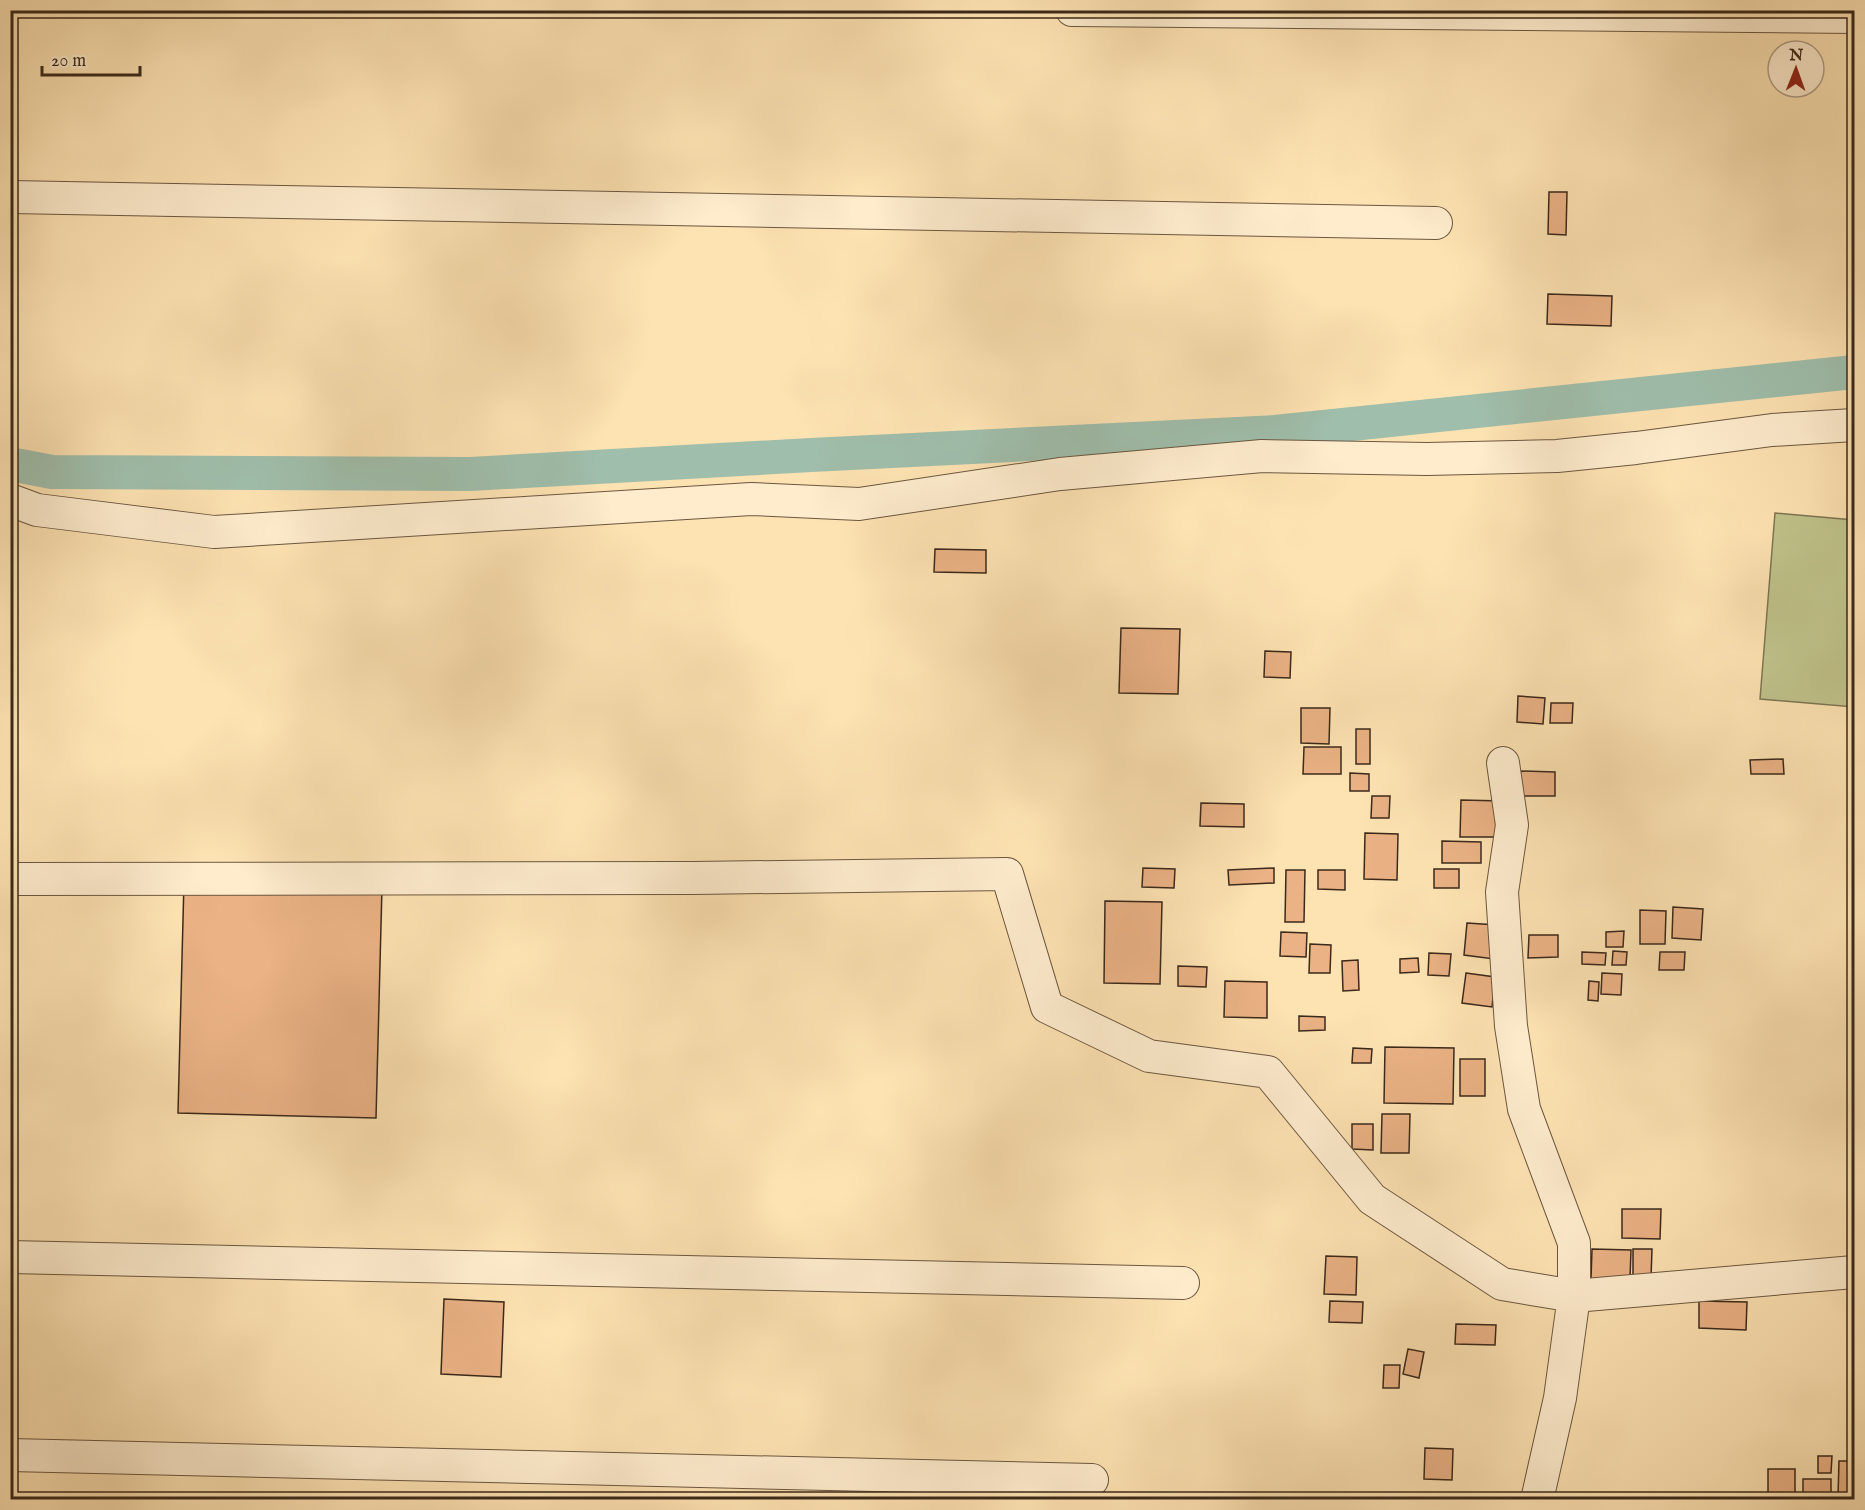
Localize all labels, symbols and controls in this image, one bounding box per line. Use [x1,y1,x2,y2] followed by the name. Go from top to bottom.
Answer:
[42,39,140,77] scale bar
[1766,39,1826,99] north arrow
[1788,46,1803,66] text: N
[51,50,86,73] text: 20 m

